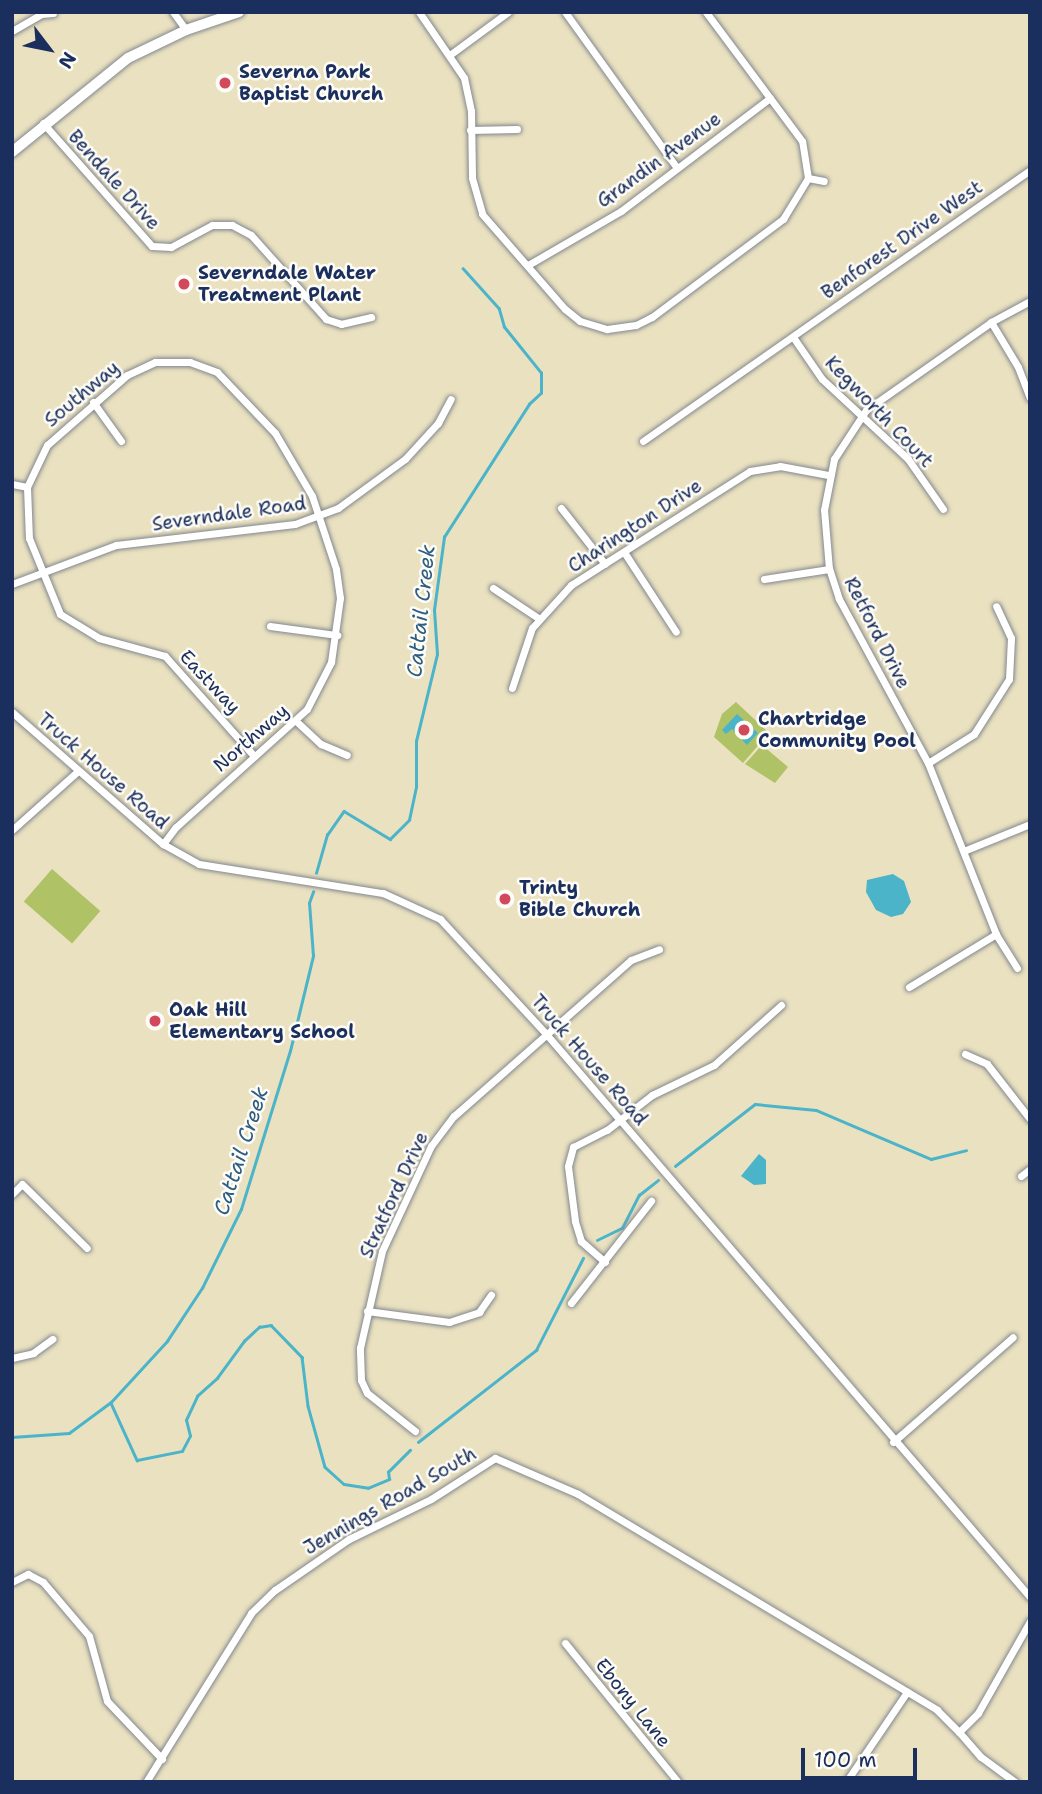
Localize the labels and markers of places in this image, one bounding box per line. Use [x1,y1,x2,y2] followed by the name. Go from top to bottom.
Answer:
[239,61,383,105] place label: Severna Park Baptist Church
[217,75,233,91] marker: Severna Park Baptist Church
[198,262,376,306] place label: Severndale Water Treatment Plant
[176,276,192,292] marker: Severndale Water Treatment Plant
[758,708,916,752] place label: Chartridge Community Pool
[736,722,752,738] marker: Chartridge Community Pool
[519,877,640,921] place label: Trinty Bible Church
[497,891,513,907] marker: Trinty Bible Church
[169,999,355,1043] place label: Oak Hill Elementary School
[147,1013,163,1029] marker: Oak Hill Elementary School

